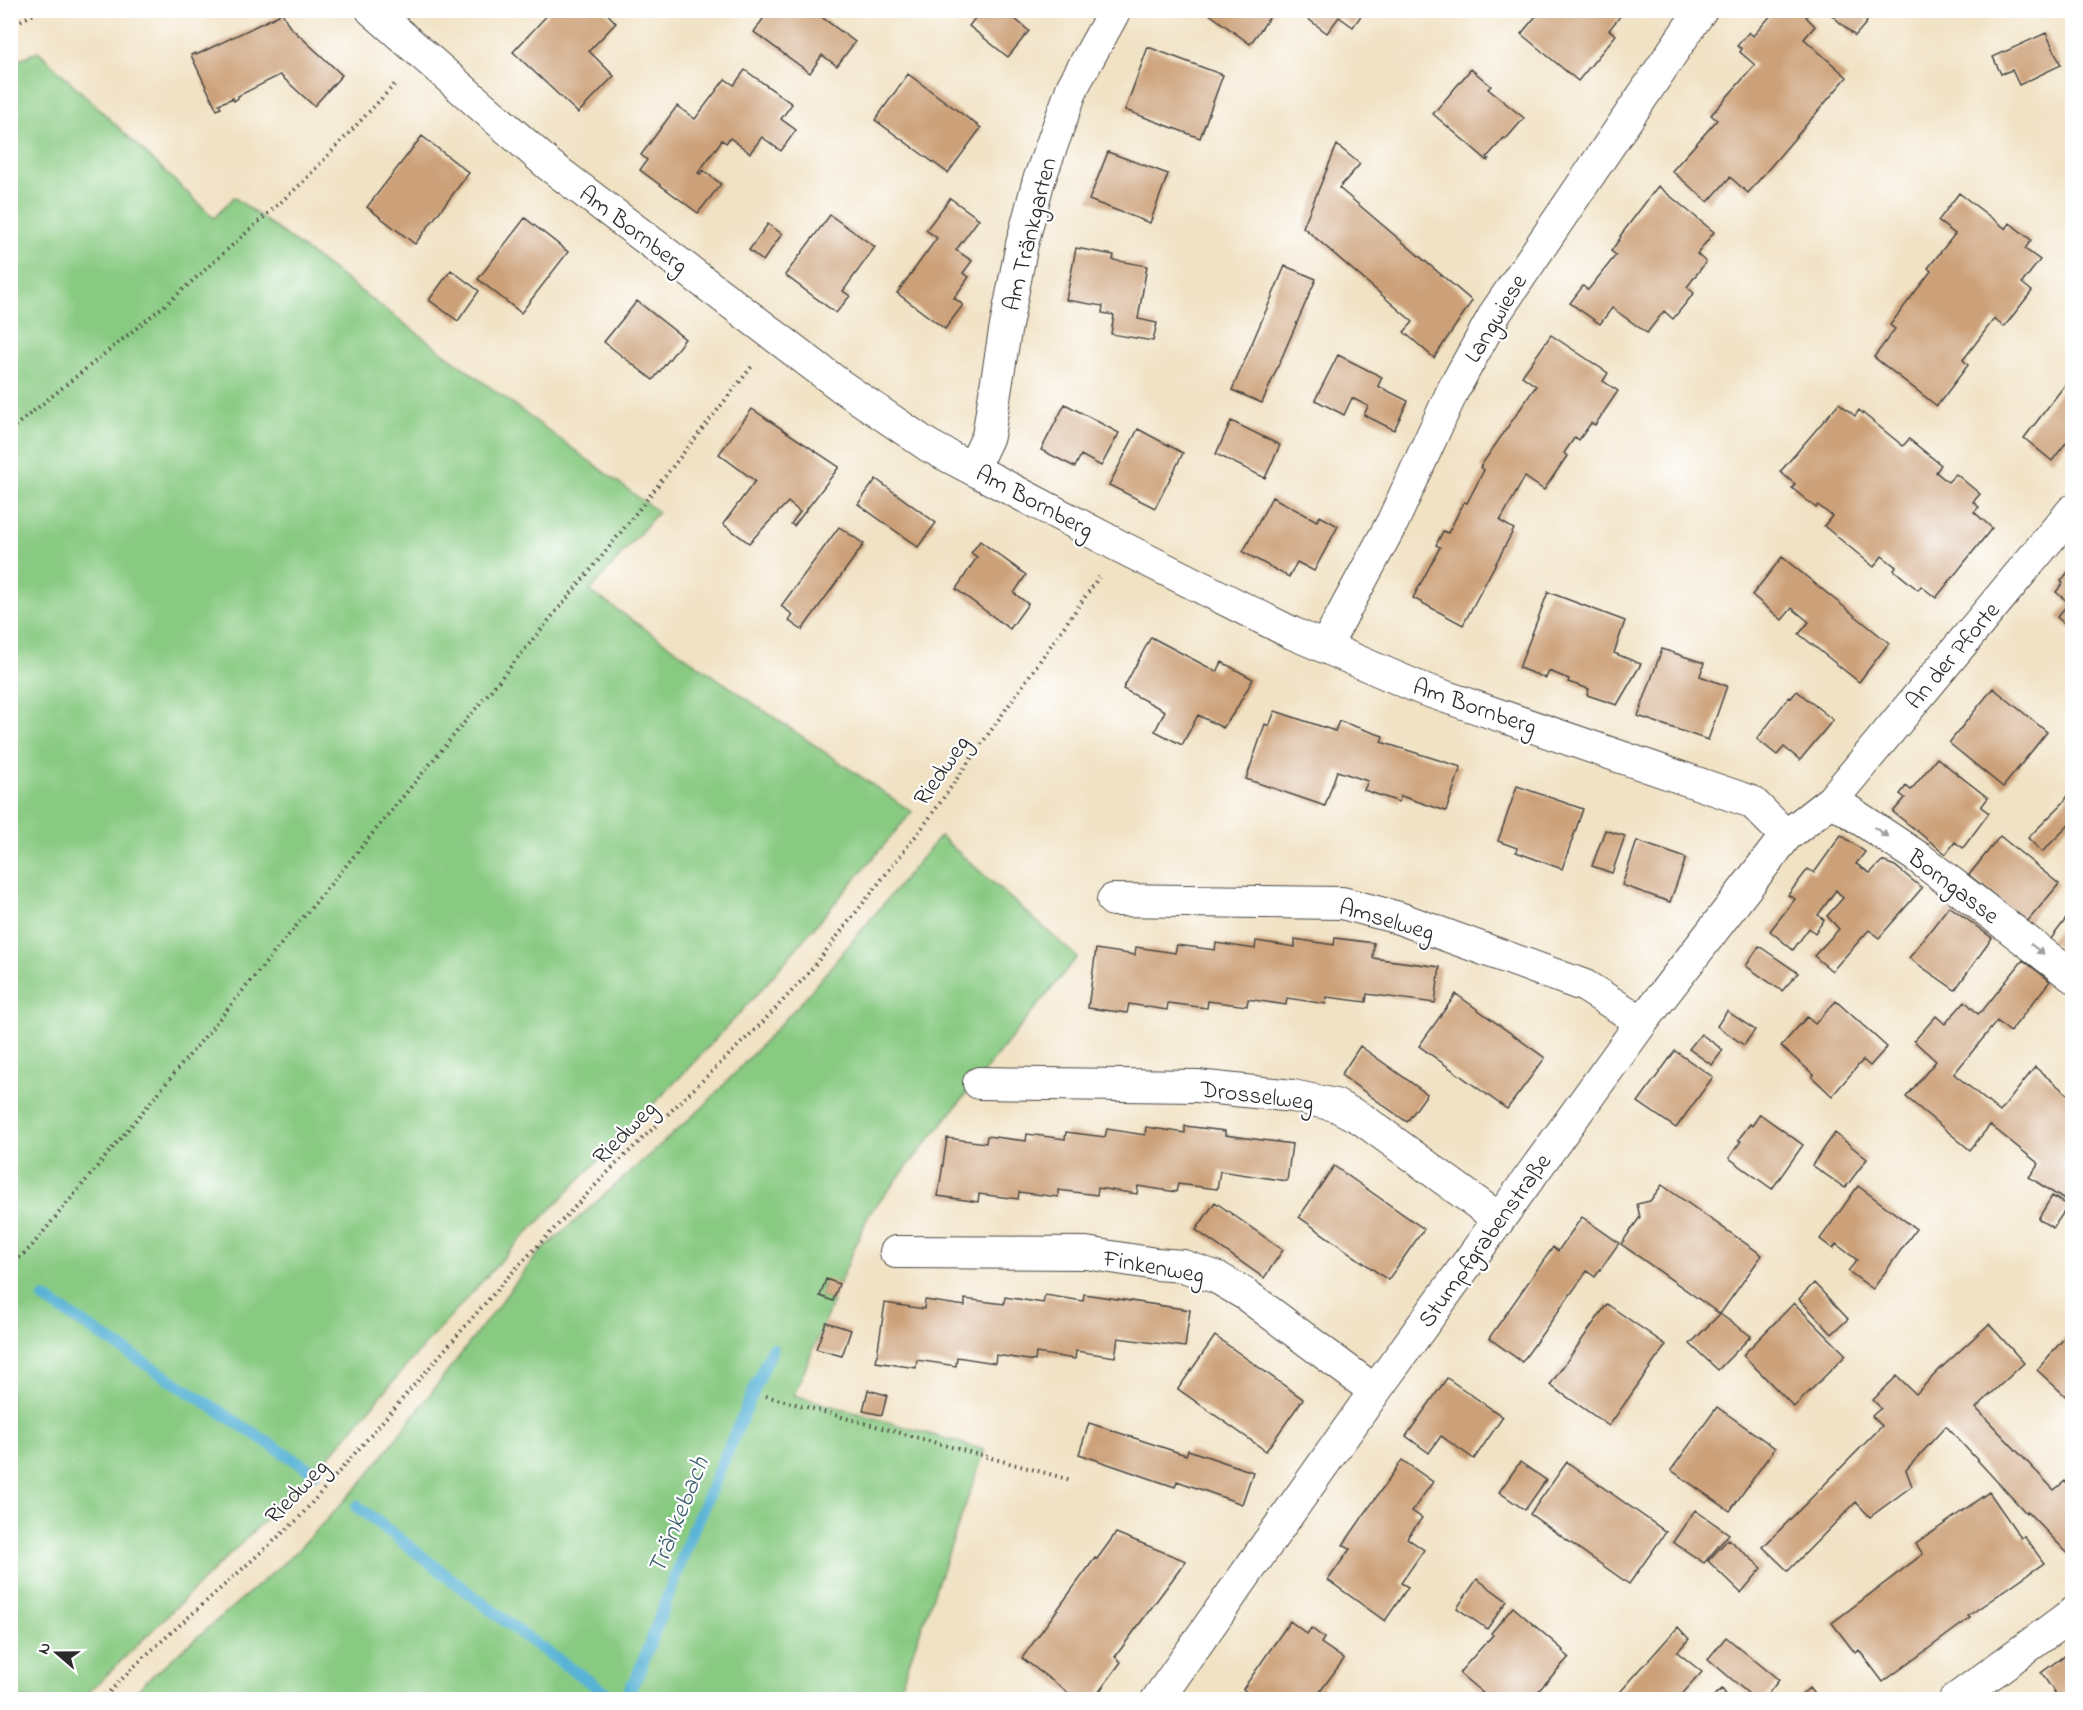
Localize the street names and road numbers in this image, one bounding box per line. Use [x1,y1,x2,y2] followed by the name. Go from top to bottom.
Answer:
[995,154,1067,315] street label: Am Tränkgarten
[570,178,695,284] street label: Am Bornberg
[1457,268,1538,370] street label: Langwiese
[969,457,1099,549] street label: Am Bornberg
[1898,595,2010,718] street label: An der Pforte
[1408,671,1541,746] street label: Am Bornberg
[906,729,980,814] street label: Riedweg
[1898,841,2006,934] street label: Borngasse
[1335,891,1438,952] street label: Amselweg
[1197,1073,1315,1122] street label: Drosselweg
[585,1093,666,1174] street label: Riedweg
[1411,1147,1562,1336] street label: Stumpfgrabenstraße
[1099,1242,1207,1295] street label: Finkenweg
[258,1452,338,1533] street label: Riedweg

